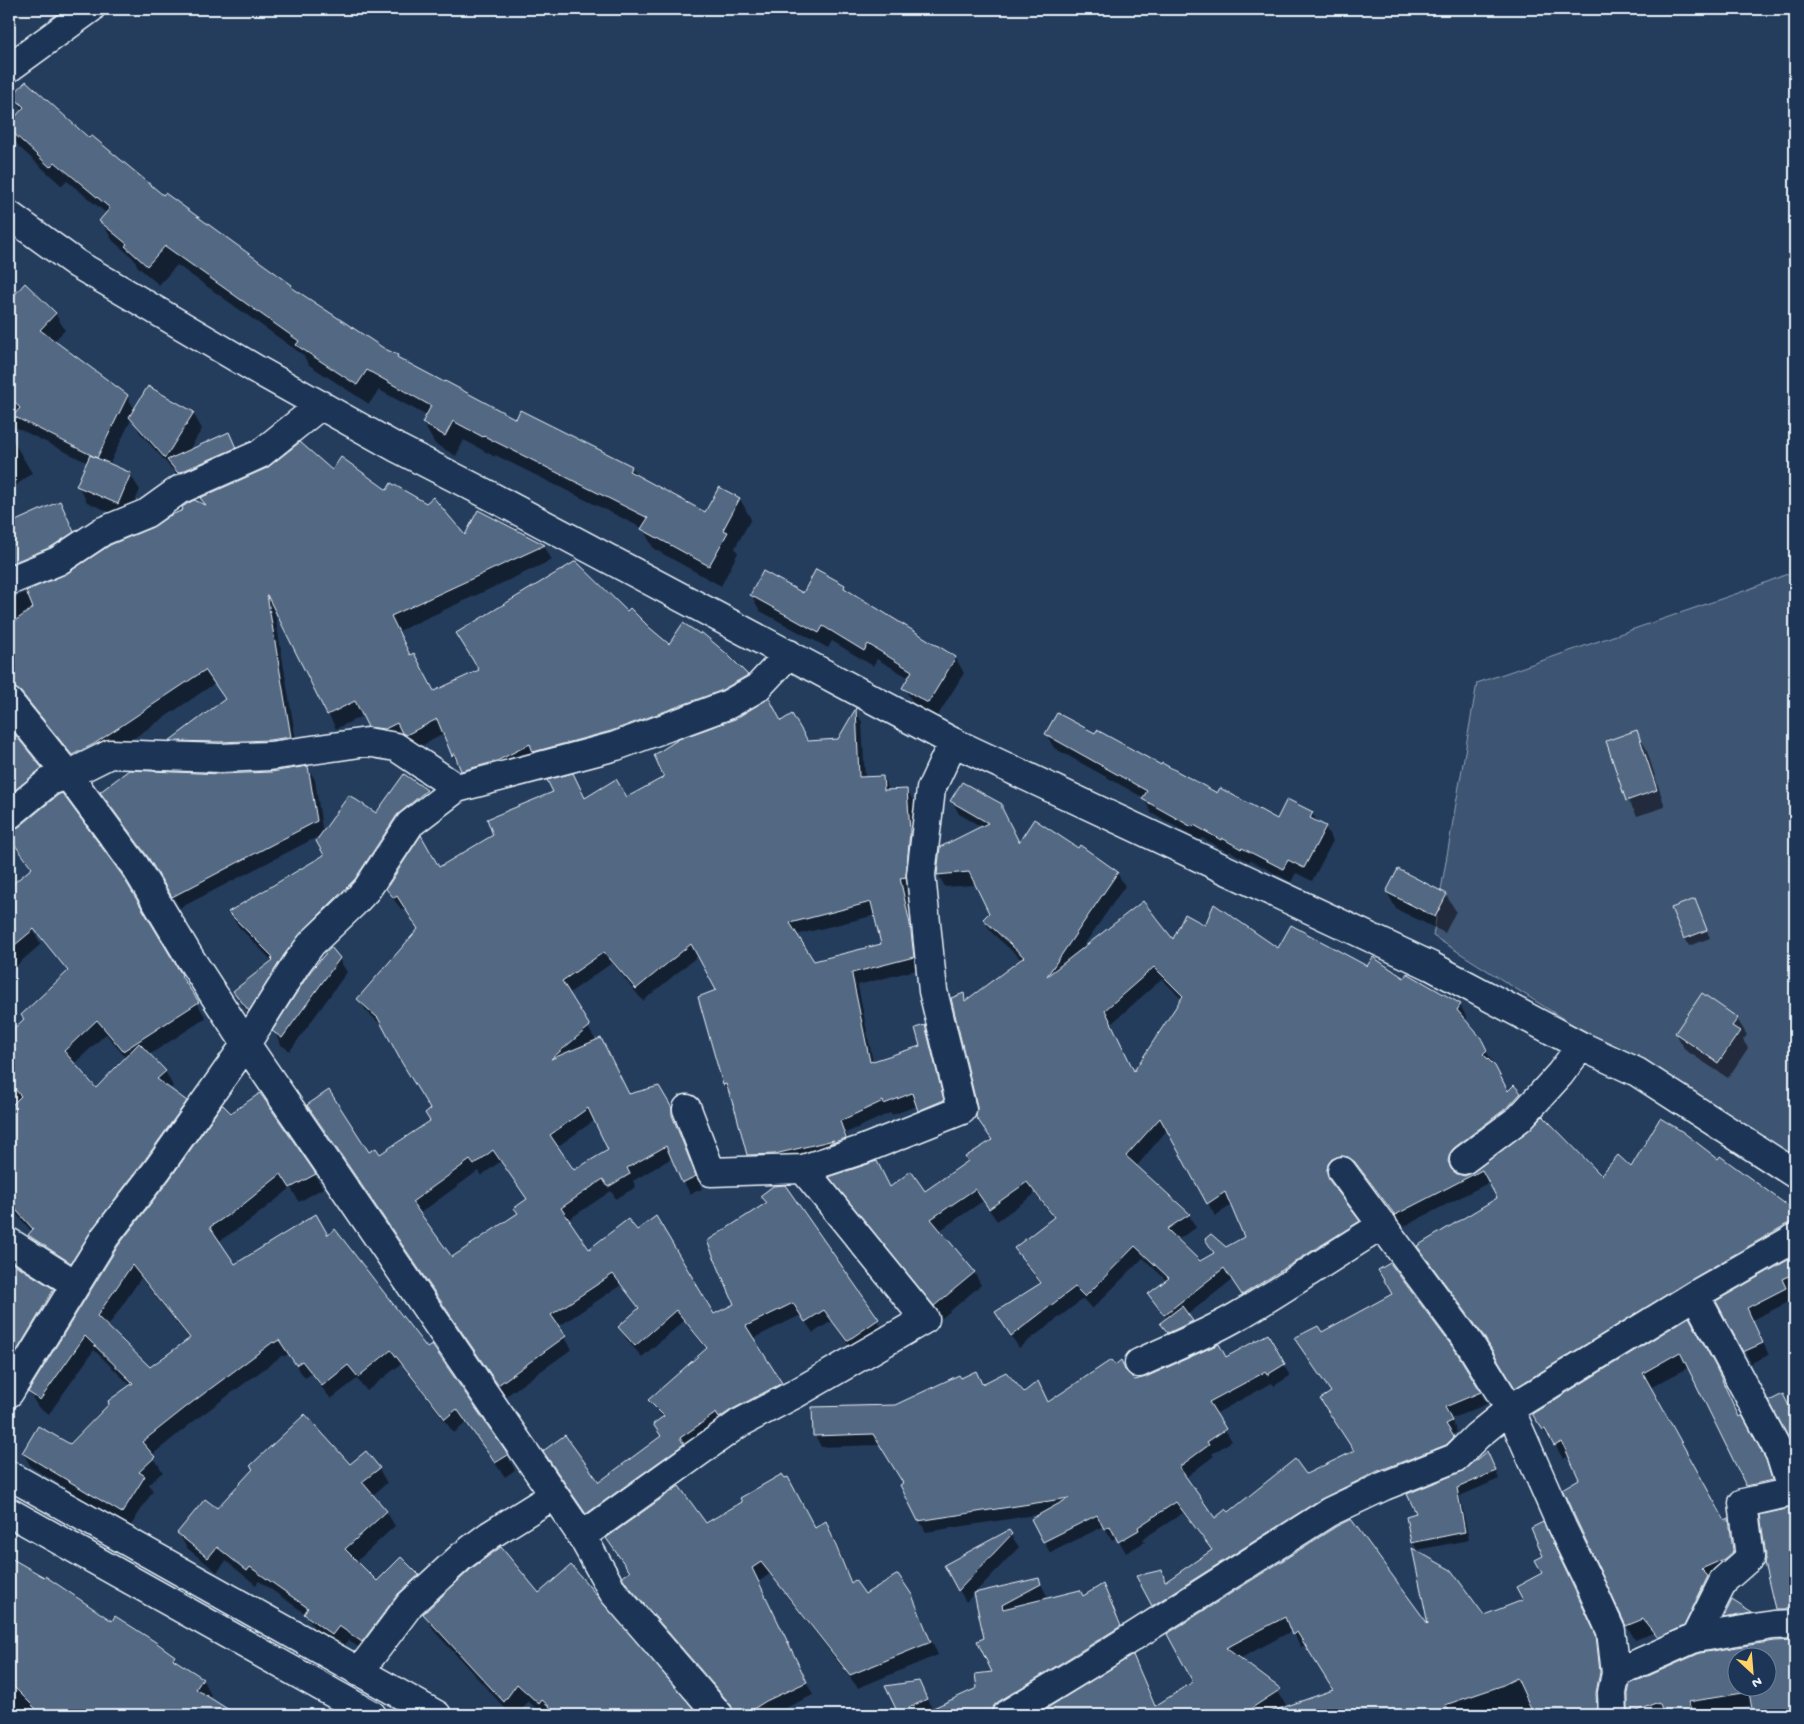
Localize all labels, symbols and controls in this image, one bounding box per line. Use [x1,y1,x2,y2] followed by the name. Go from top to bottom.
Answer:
[1726,1646,1776,1696] north arrow
[1749,1672,1764,1691] text: N

